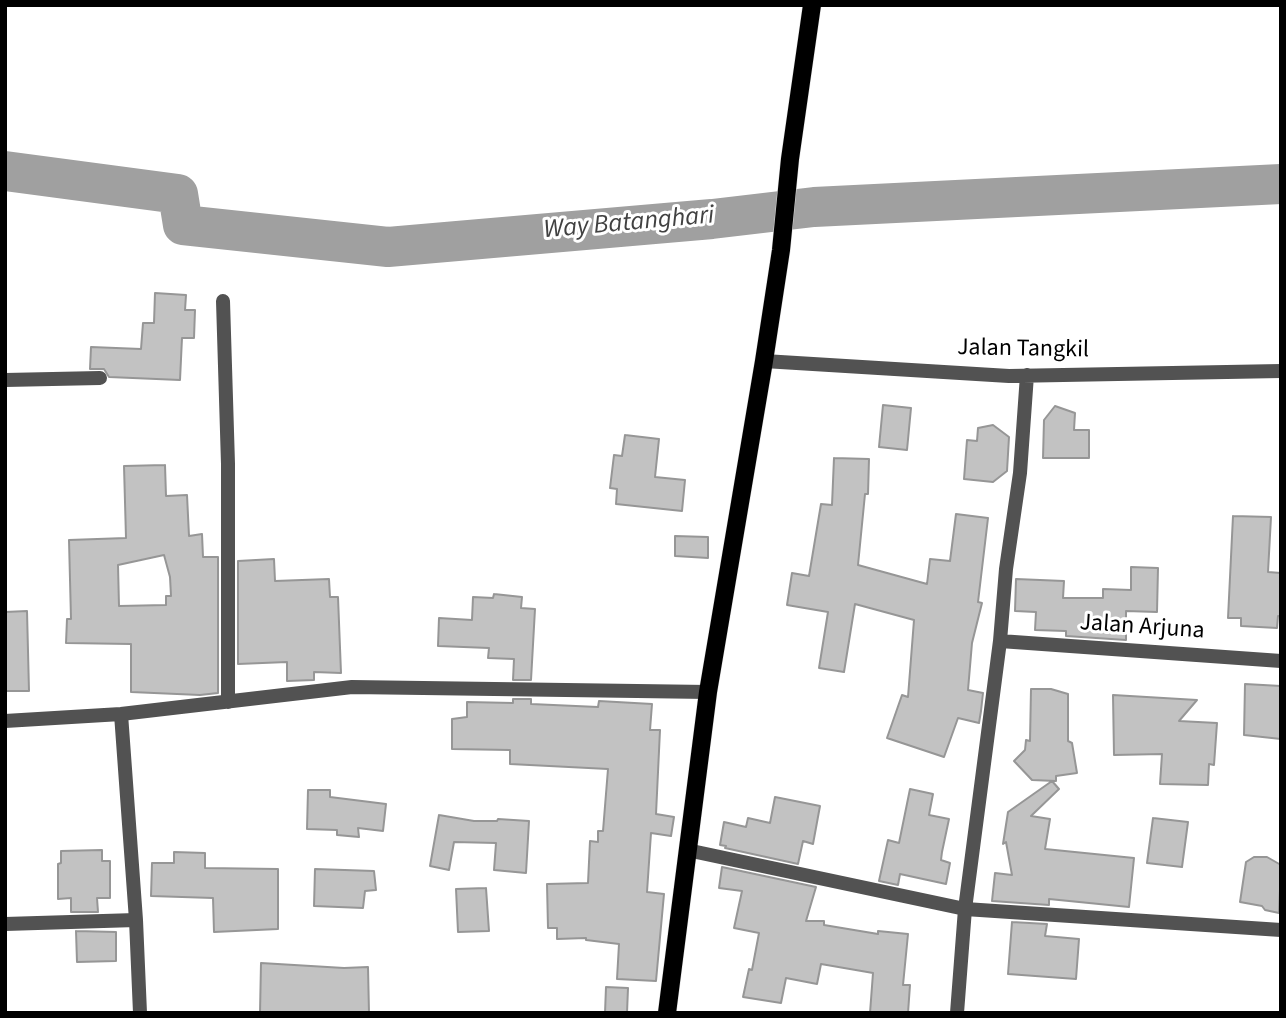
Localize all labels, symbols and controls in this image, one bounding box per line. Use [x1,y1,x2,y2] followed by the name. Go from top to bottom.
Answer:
[542,201,716,247] water label: Way Batanghari
[957,334,1089,366] street label: Jalan Tangkil
[1078,609,1206,647] street label: Jalan Arjuna

